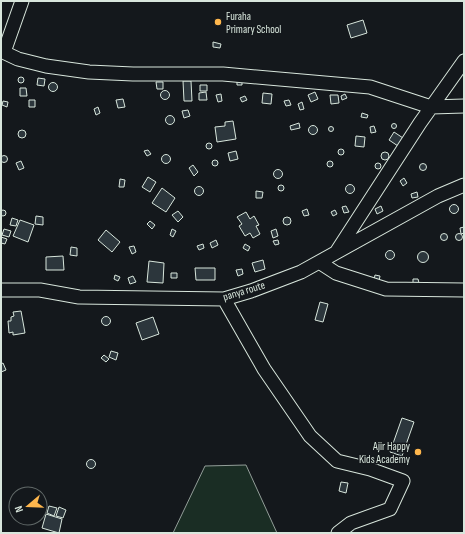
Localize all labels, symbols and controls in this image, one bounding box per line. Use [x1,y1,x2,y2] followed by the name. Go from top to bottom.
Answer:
[226,10,281,36] place label: Furaha Primary School
[213,17,223,27] marker: Furaha Primary School
[221,278,267,304] street label: panya route
[359,440,411,466] place label: Ajir Happy Kids Academy
[413,447,423,457] marker: Ajir Happy Kids Academy
[8,486,48,526] north arrow
[12,504,26,514] text: N

